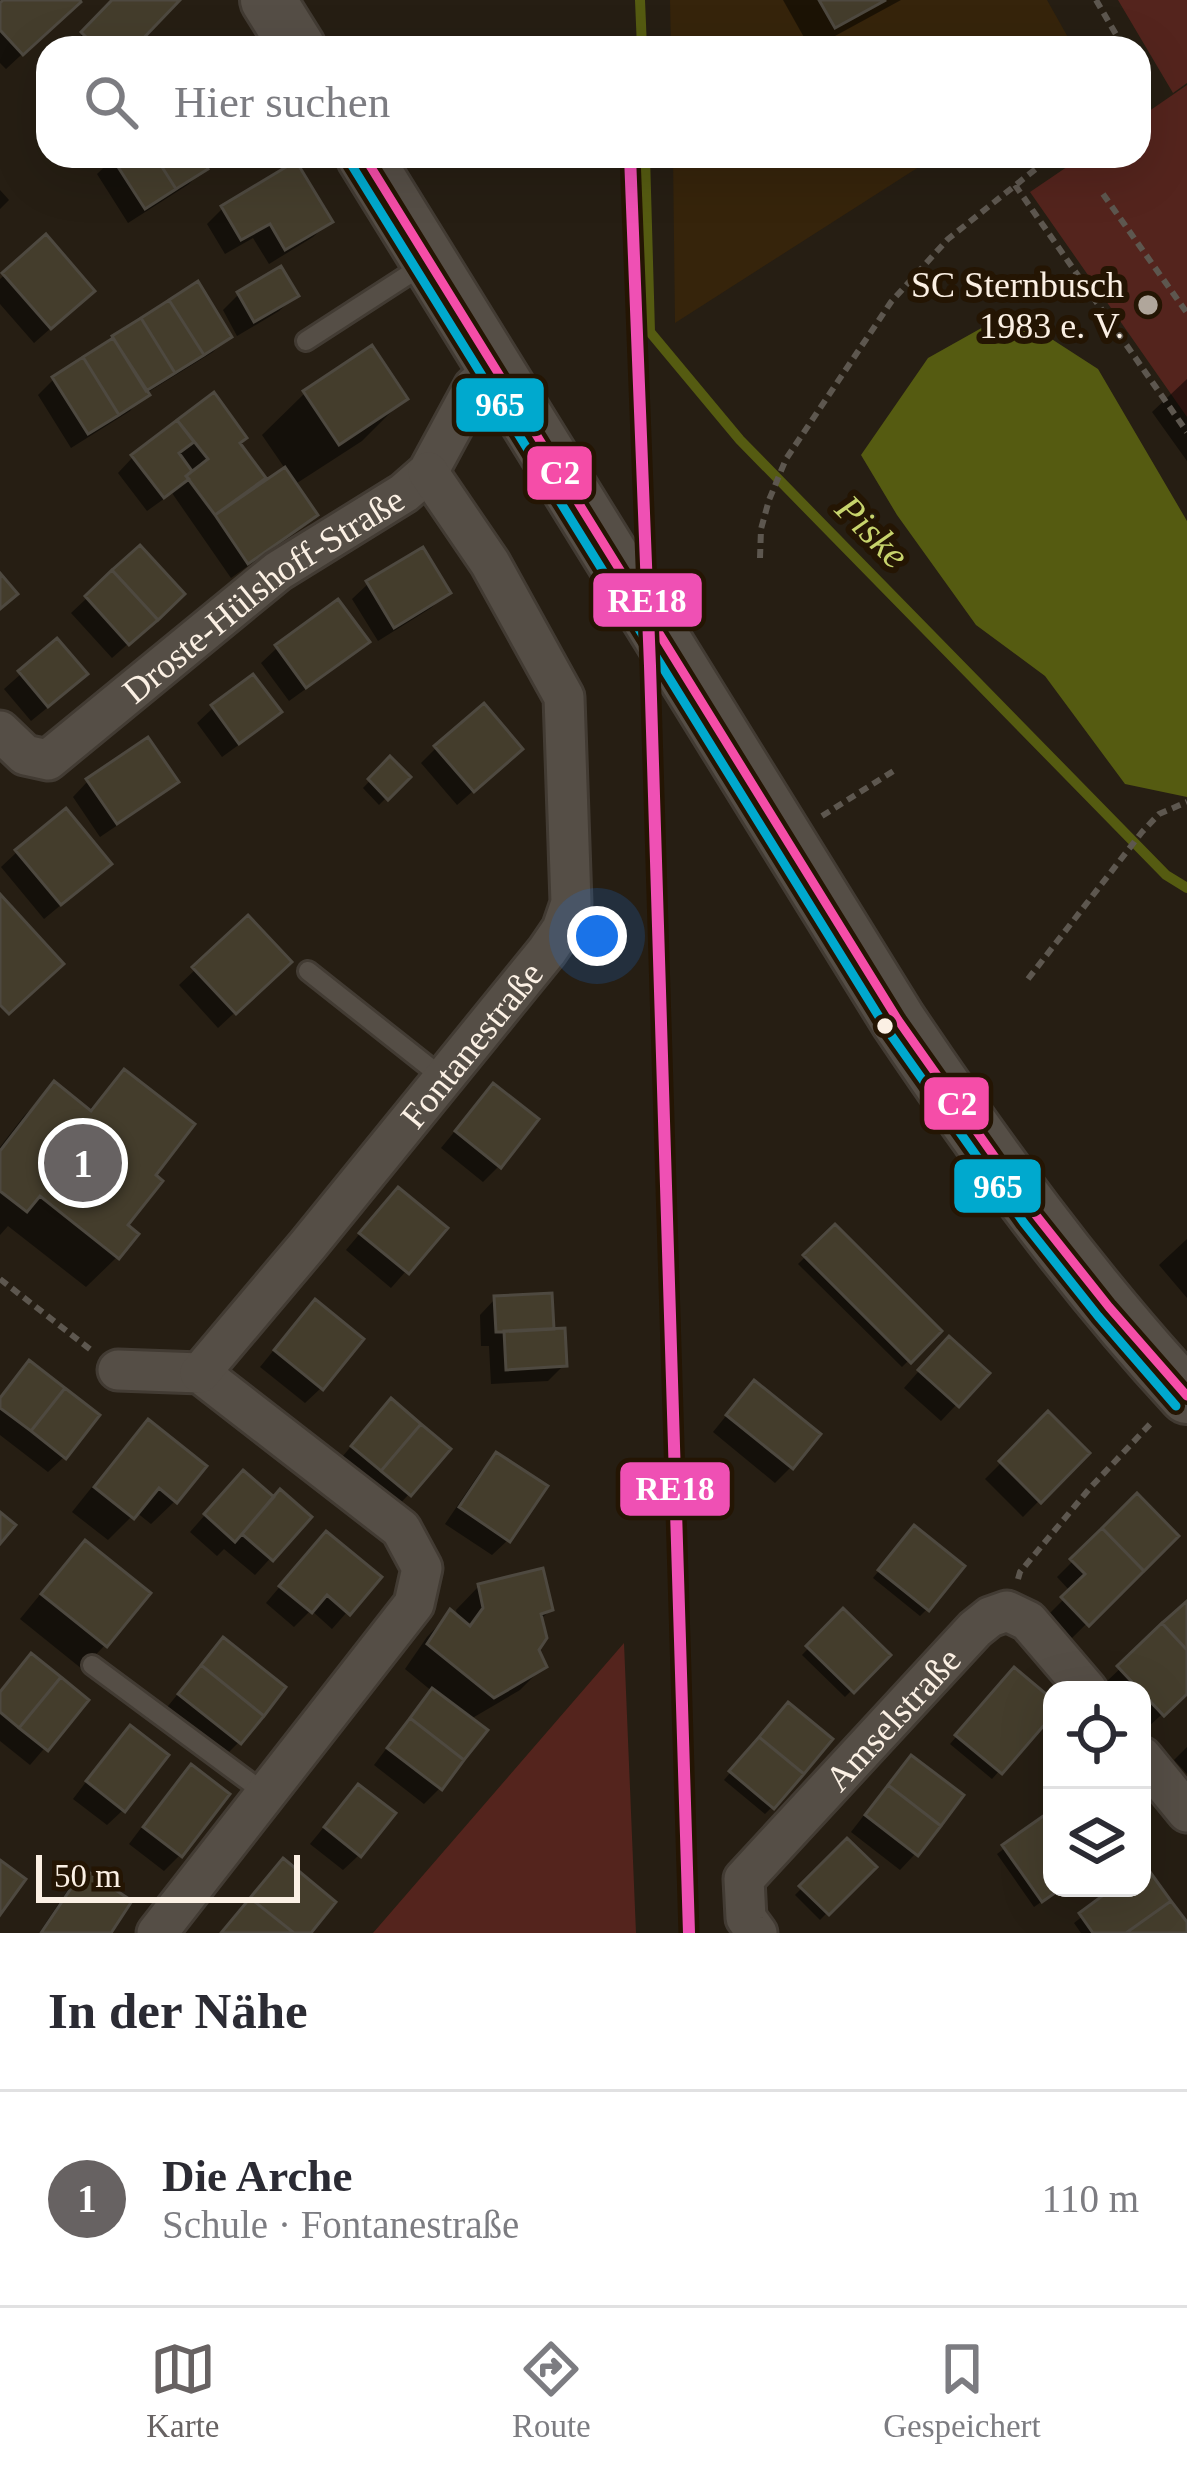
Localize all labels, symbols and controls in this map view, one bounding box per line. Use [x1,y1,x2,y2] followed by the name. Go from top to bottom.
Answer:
[36,36,1151,168] search box
[78,69,144,135] icon: search
[174,77,390,127] text: Hier suchen
[911,265,1124,346] place label: SC Sternbusch 1983 e. V.
[1135,292,1161,318] marker: SC Sternbusch 1983 e. V.
[454,376,546,434] line badge: 965
[475,387,525,423] text: 965
[525,444,594,502] line badge: C2
[540,455,580,491] text: C2
[115,479,411,711] street label: Droste-Hülshoff-Straße
[827,486,918,576] water label: Piske
[591,571,704,629] line badge: RE18
[608,583,686,619] text: RE18
[567,906,627,966] your location
[393,954,551,1136] street label: Fontanestraße
[874,1015,896,1037] unlabelled marker
[922,1075,991,1132] line badge: C2
[937,1086,977,1122] text: C2
[44,1118,122,1208] pin: 1
[952,1157,1043,1215] line badge: 965
[973,1169,1023,1205] text: 965
[618,1460,732,1518] line badge: RE18
[636,1471,714,1507] text: RE18
[817,1640,969,1799] street label: Amselstraße
[1043,1681,1151,1897] map controls
[1043,1681,1151,1789] button: locate
[1043,1789,1151,1897] button: layers
[36,1849,300,1902] scale bar
[54,1858,121,1894] text: 50 m
[48,1983,308,2039] text: In der Nähe
[162,2151,352,2201] text: Die Arche
[77,2177,97,2220] text: 1
[1042,2177,1139,2220] text: 110 m
[162,2203,519,2246] text: Schule · Fontanestraße
[146,2336,220,2445] tab: Karte
[512,2336,591,2445] tab: Route
[883,2336,1041,2445] tab: Gespeichert

